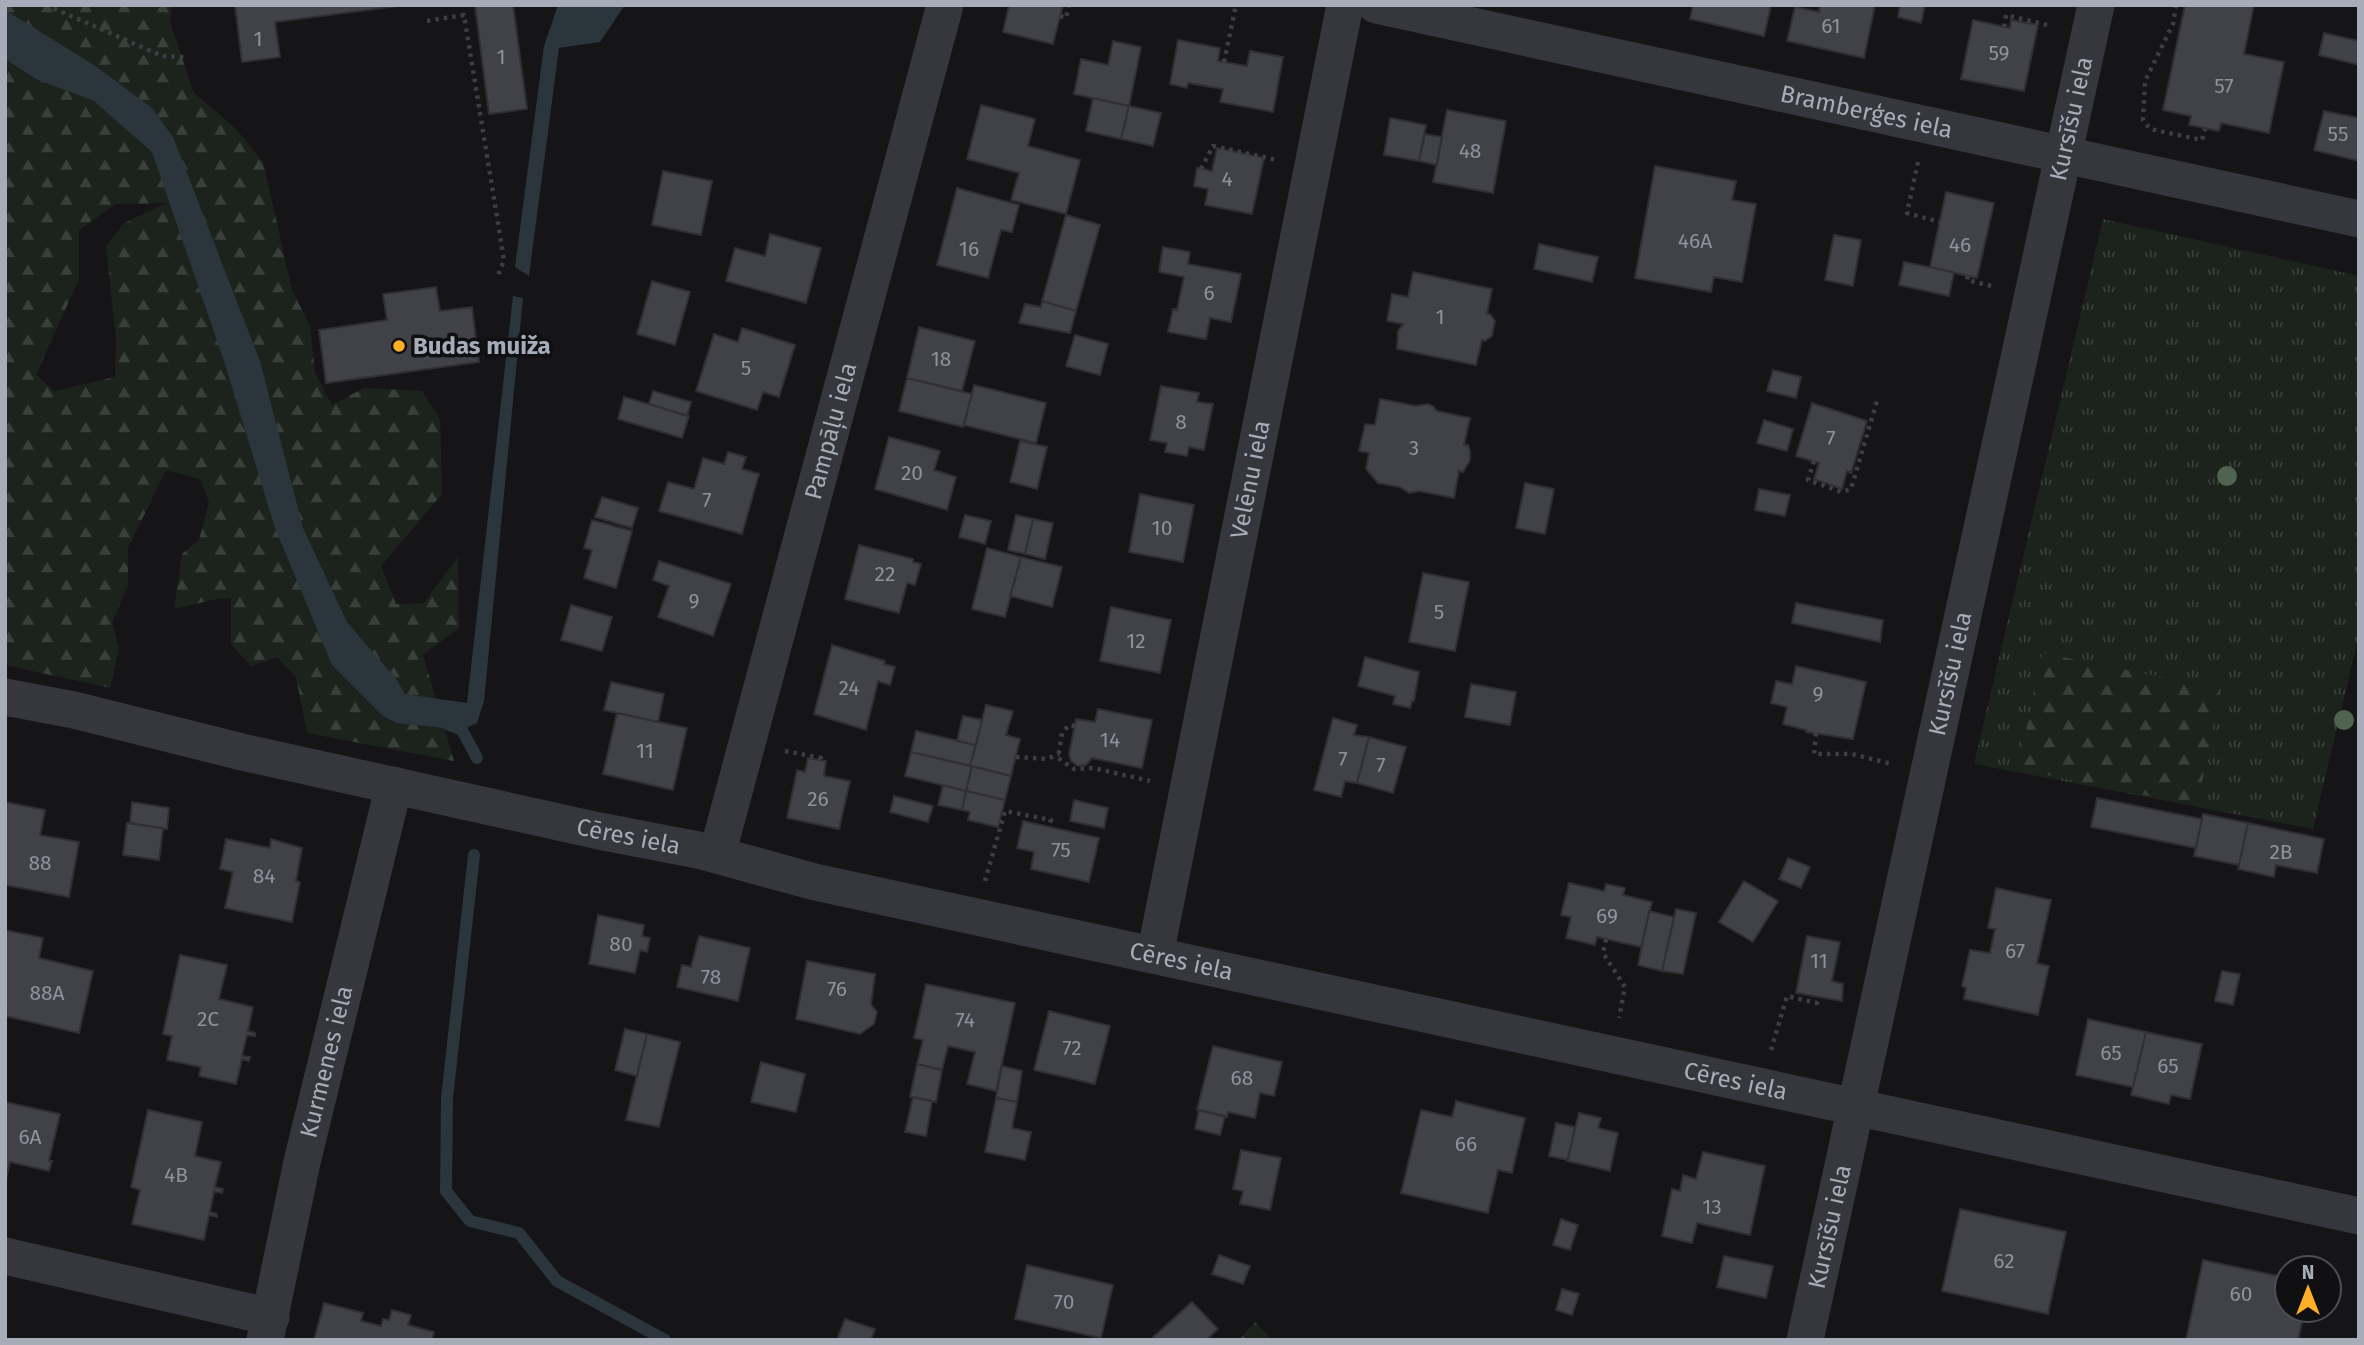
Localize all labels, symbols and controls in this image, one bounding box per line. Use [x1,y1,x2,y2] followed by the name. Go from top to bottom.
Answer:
[1821,13,1841,39] house number: 61
[253,26,263,52] house number: 1
[1988,40,2010,66] house number: 59
[496,44,506,70] house number: 1
[2044,54,2098,183] street label: Kursīšu iela
[2214,73,2234,99] house number: 57
[1778,79,1955,144] street label: Bramberģes iela
[2328,121,2348,147] house number: 55
[1459,138,1481,164] house number: 48
[1221,166,1233,192] house number: 4
[1678,228,1712,254] house number: 46A
[1949,232,1971,258] house number: 46
[959,236,979,262] house number: 16
[1203,280,1215,306] house number: 6
[1435,304,1445,330] house number: 1
[413,332,551,360] place label: Budas muiža
[391,338,407,354] marker: Budas muiža
[931,346,951,372] house number: 18
[741,355,751,381] house number: 5
[799,359,862,503] street label: Pampāļu iela
[1175,409,1187,435] house number: 8
[1225,418,1276,541] street label: Velēnu iela
[1826,425,1836,451] house number: 7
[1409,435,1419,461] house number: 3
[901,460,923,486] house number: 20
[702,487,712,513] house number: 7
[1152,515,1172,541] house number: 10
[875,561,895,587] house number: 22
[688,588,700,614] house number: 9
[1434,599,1444,625] house number: 5
[1923,609,1977,738] street label: Kursīšu iela
[1126,628,1146,654] house number: 12
[839,675,860,701] house number: 24
[1812,681,1824,707] house number: 9
[1100,727,1120,753] house number: 14
[636,738,654,764] house number: 11
[1338,746,1348,772] house number: 7
[1376,752,1386,778] house number: 7
[807,786,829,812] house number: 26
[574,812,683,860] street label: Cēres iela
[1051,837,1071,863] house number: 75
[2269,839,2293,865] house number: 2B
[28,850,52,876] house number: 88
[253,863,275,889] house number: 84
[1596,903,1618,929] house number: 69
[609,931,633,957] house number: 80
[1127,936,1236,986] street label: Cēres iela
[2005,938,2025,964] house number: 67
[1810,948,1828,974] house number: 11
[701,964,721,990] house number: 78
[827,976,847,1002] house number: 76
[29,980,65,1006] house number: 88A
[294,983,358,1141] street label: Kurmenes iela
[197,1006,219,1032] house number: 2C
[955,1007,975,1033] house number: 74
[1062,1035,1082,1061] house number: 72
[2100,1040,2122,1066] house number: 65
[2157,1053,2179,1079] house number: 65
[1681,1056,1790,1106] street label: Cēres iela
[1231,1065,1253,1091] house number: 68
[18,1124,42,1150] house number: 6A
[1455,1131,1477,1157] house number: 66
[164,1162,188,1188] house number: 4B
[1803,1162,1857,1291] street label: Kursīšu iela
[1702,1194,1722,1220] house number: 13
[1993,1248,2015,1274] house number: 62
[2273,1254,2343,1324] north arrow
[2302,1261,2314,1284] text: N
[2230,1281,2252,1307] house number: 60
[1054,1289,1074,1315] house number: 70

